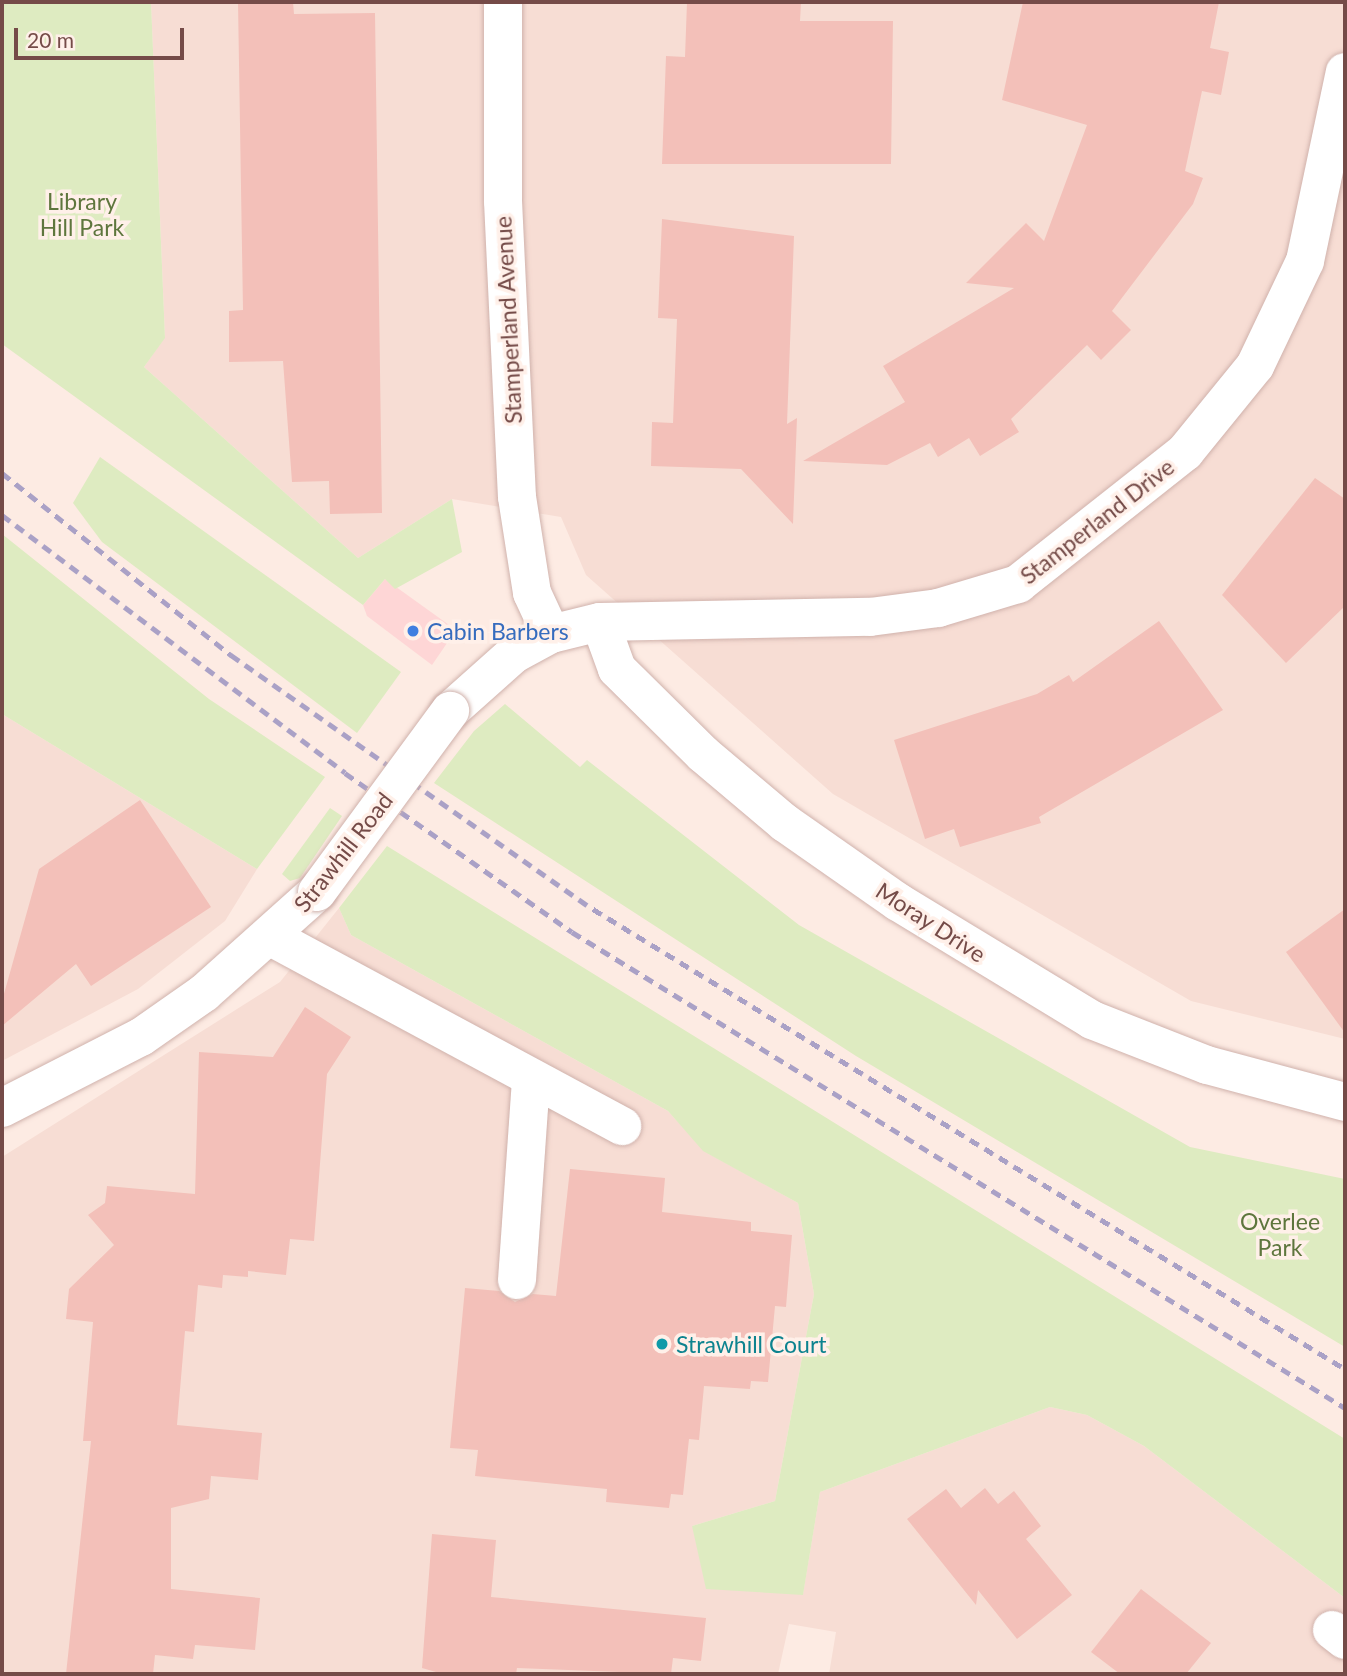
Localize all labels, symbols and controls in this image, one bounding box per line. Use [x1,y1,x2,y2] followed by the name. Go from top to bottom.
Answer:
[18,14,187,58] scale bar
[27,27,74,52] text: 20 m
[40,187,124,241] park label: Library Hill Park
[489,215,527,425] street label: Stamperland Avenue
[1015,452,1179,590] street label: Stamperland Drive
[427,617,569,645] place label: Cabin Barbers
[405,623,421,639] marker: Cabin Barbers
[288,787,398,917] street label: Strawhill Road
[871,876,991,968] street label: Moray Drive
[1240,1207,1320,1261] park label: Overlee Park
[676,1330,827,1358] place label: Strawhill Court
[654,1336,670,1352] marker: Strawhill Court

